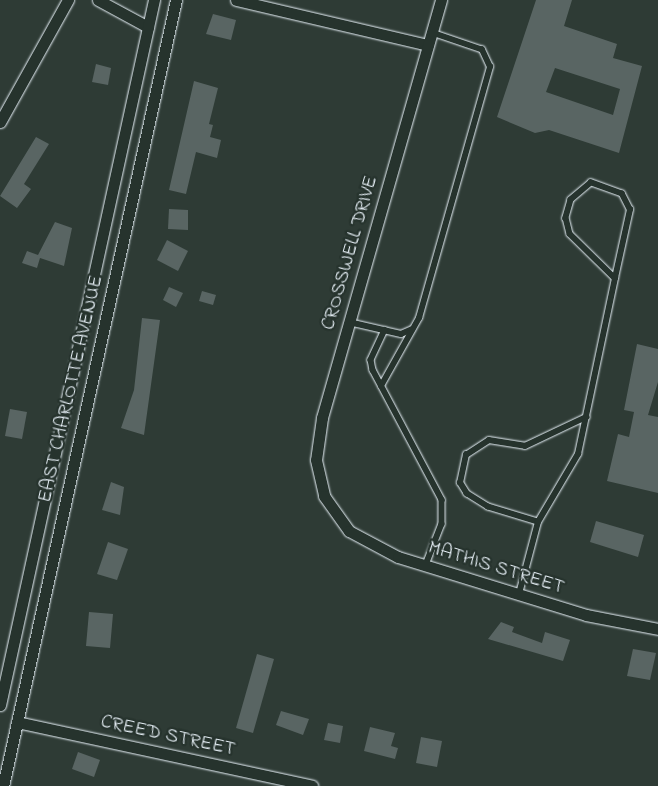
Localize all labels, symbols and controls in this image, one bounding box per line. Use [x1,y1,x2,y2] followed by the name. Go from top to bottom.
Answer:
[317,173,383,333] street label: CROSSWELL DRIVE
[33,273,109,505] street label: EAST CHARLOTTE AVENUE
[425,536,567,600] street label: MATHIS STREET
[98,710,238,762] street label: CREED STREET

